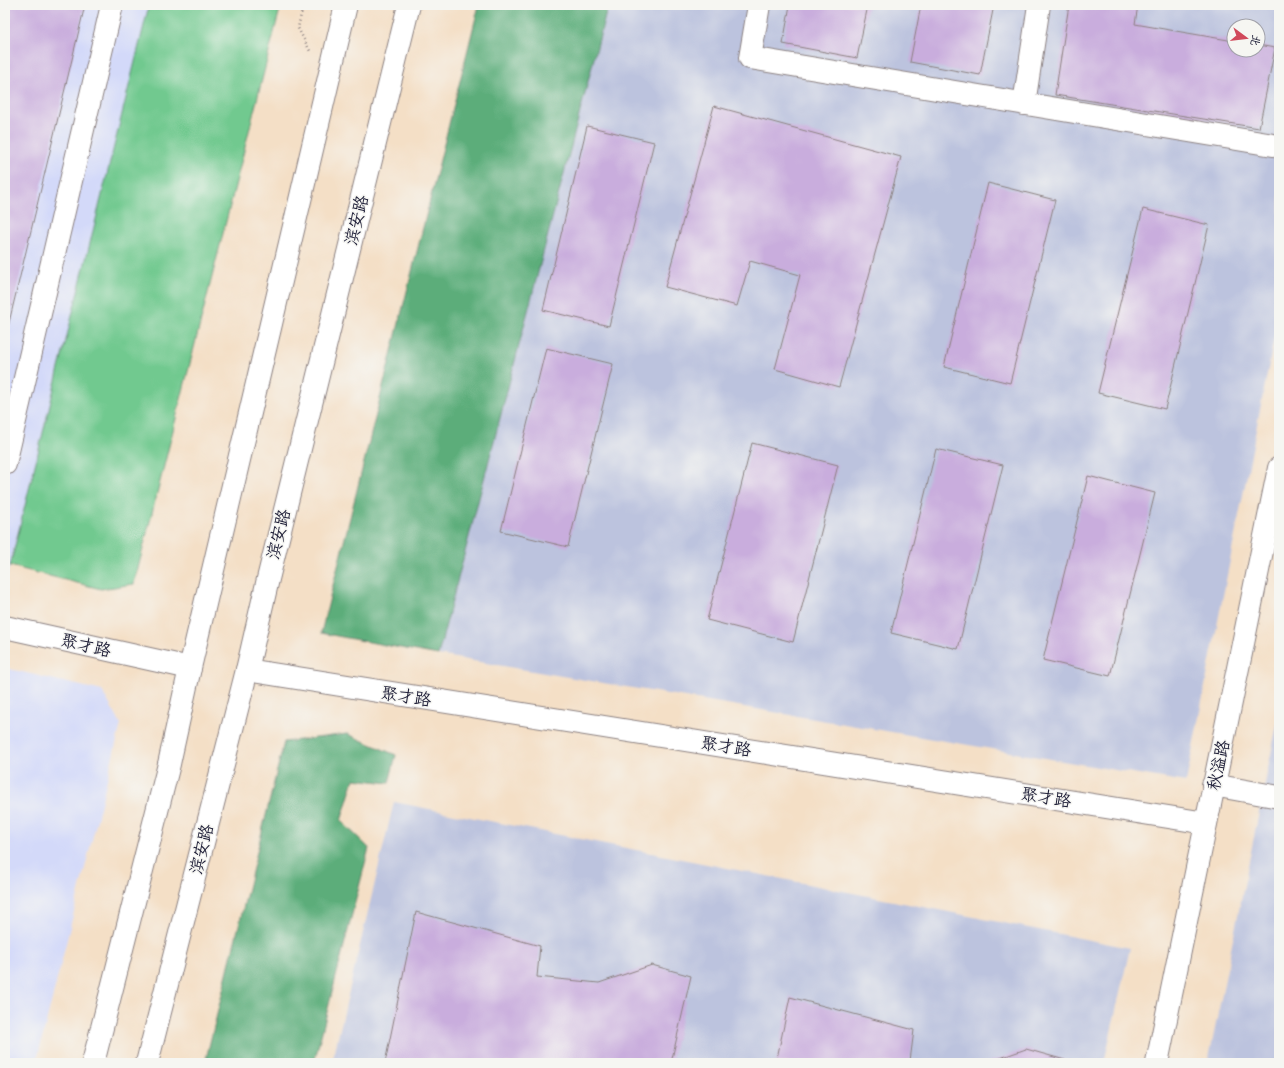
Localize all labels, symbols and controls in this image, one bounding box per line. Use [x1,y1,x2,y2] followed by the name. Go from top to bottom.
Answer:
[1226,18,1266,58] north arrow
[1247,33,1263,47] text: 北
[340,193,372,247] street label: 滨安路
[262,507,294,561] street label: 滨安路
[59,630,113,660] street label: 聚才路
[379,682,433,710] street label: 聚才路
[699,732,753,760] street label: 聚才路
[1203,738,1233,792] street label: 秋溢路
[1019,783,1073,811] street label: 聚才路
[185,822,217,876] street label: 滨安路

